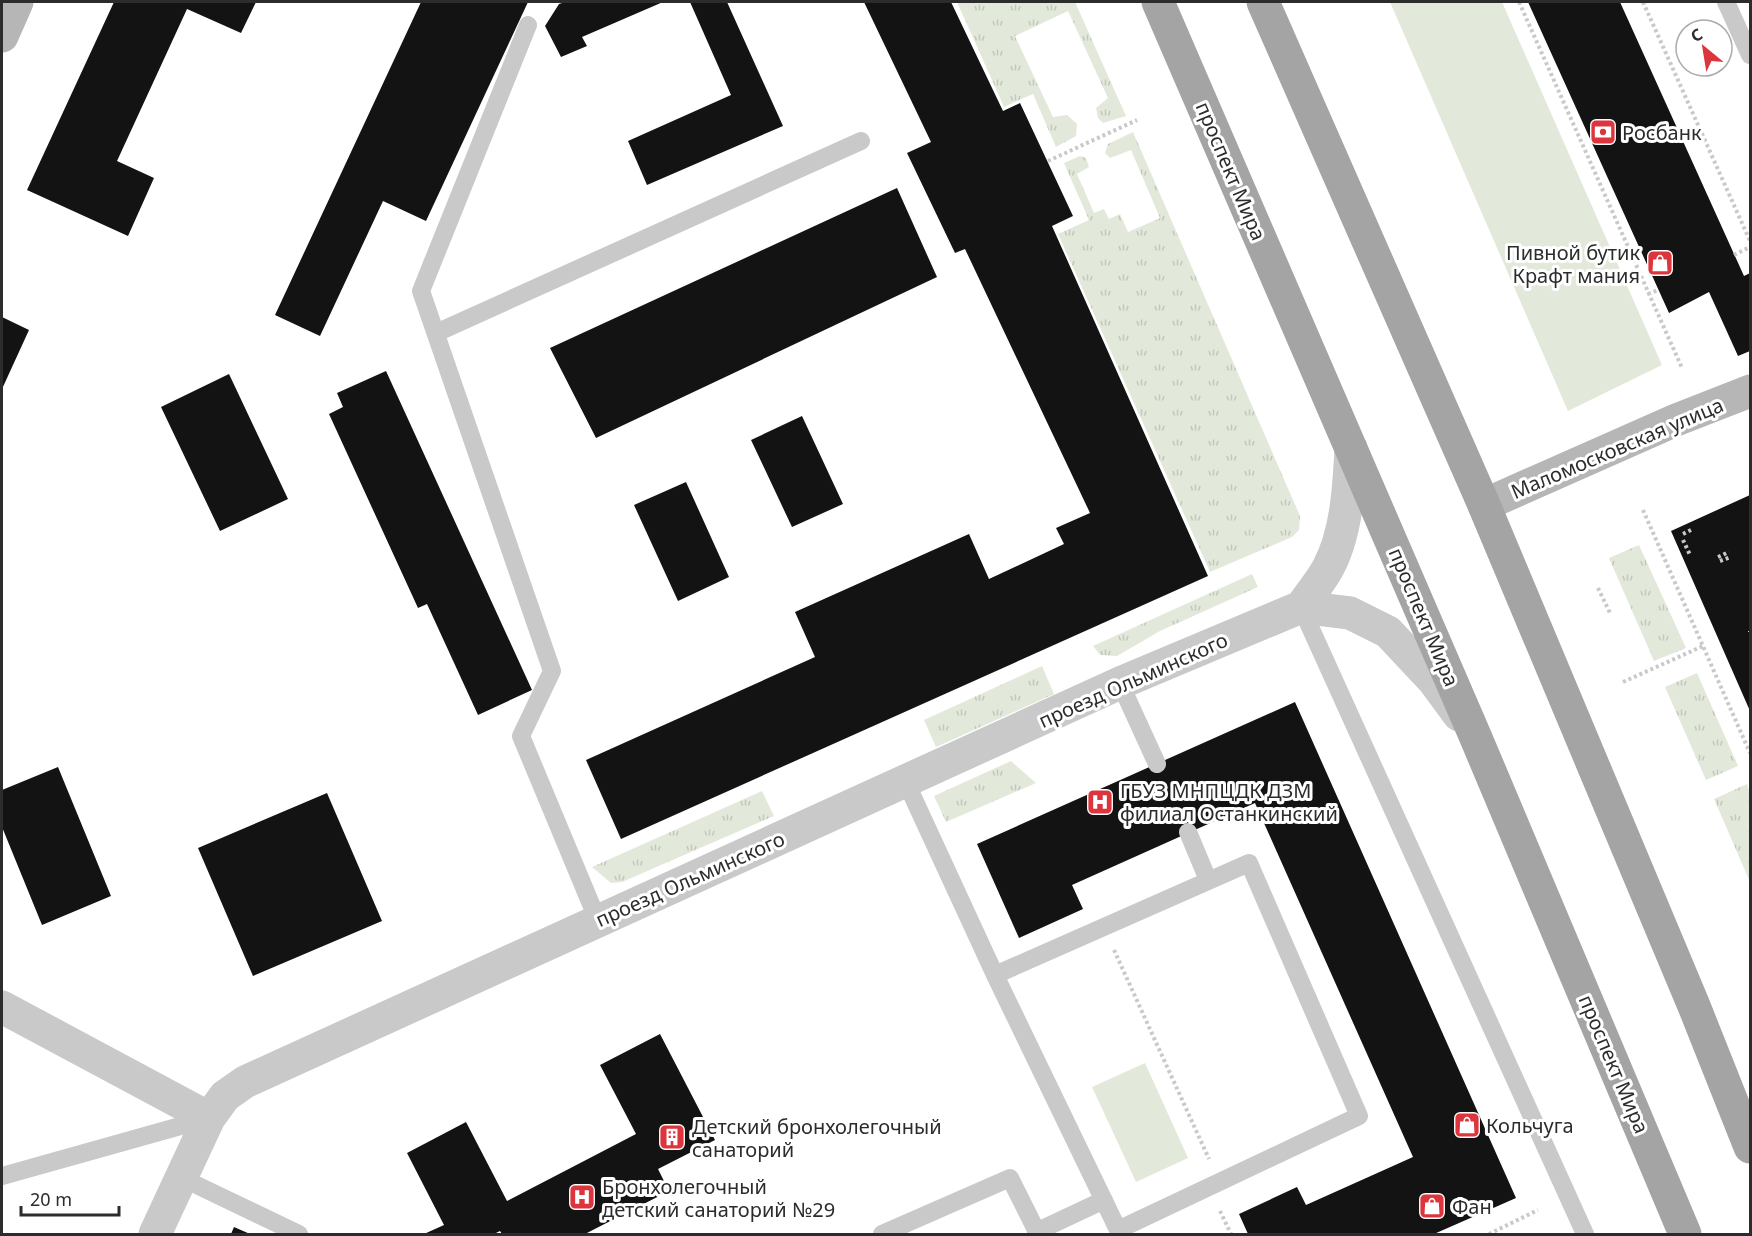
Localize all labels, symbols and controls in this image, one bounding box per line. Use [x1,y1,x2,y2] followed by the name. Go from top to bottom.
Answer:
[1674,18,1734,78] north arrow
[1687,23,1706,47] text: С
[1190,98,1272,244] street label: проспект Мира
[1588,117,1618,147] bank icon: Росбанк
[1622,119,1702,146] place label: Росбанк
[1506,239,1640,289] place label: Пивной бутик Крафт мания
[1645,248,1675,278] shop icon: Пивной бутик Крафт мания
[1507,391,1727,505] street label: Маломосковская улица
[1383,544,1465,690] street label: проспект Мира
[1034,626,1232,734] street label: проезд Ольминского
[1120,777,1338,827] place label: ГБУЗ МНПЦДК ДЗМ филиал Останкинский
[1085,787,1115,817] hospital icon: ГБУЗ МНПЦДК ДЗМ филиал Останкинский
[591,825,789,933] street label: проезд Ольминского
[1573,991,1655,1137] street label: проспект Мира
[1452,1110,1482,1140] shop icon: Кольчуга
[1486,1112,1574,1139] place label: Кольчуга
[692,1113,942,1163] place label: Детский бронхолегочный санаторий
[657,1122,687,1152] building icon: Детский бронхолегочный санаторий
[602,1173,835,1223] place label: Бронхолегочный детский санаторий №29
[21,1179,118,1217] scale bar
[567,1182,597,1212] hospital icon: Бронхолегочный детский санаторий №29
[30,1187,72,1211] text: 20 m
[1417,1191,1447,1221] shop icon: Фан
[1452,1193,1492,1220] place label: Фан

